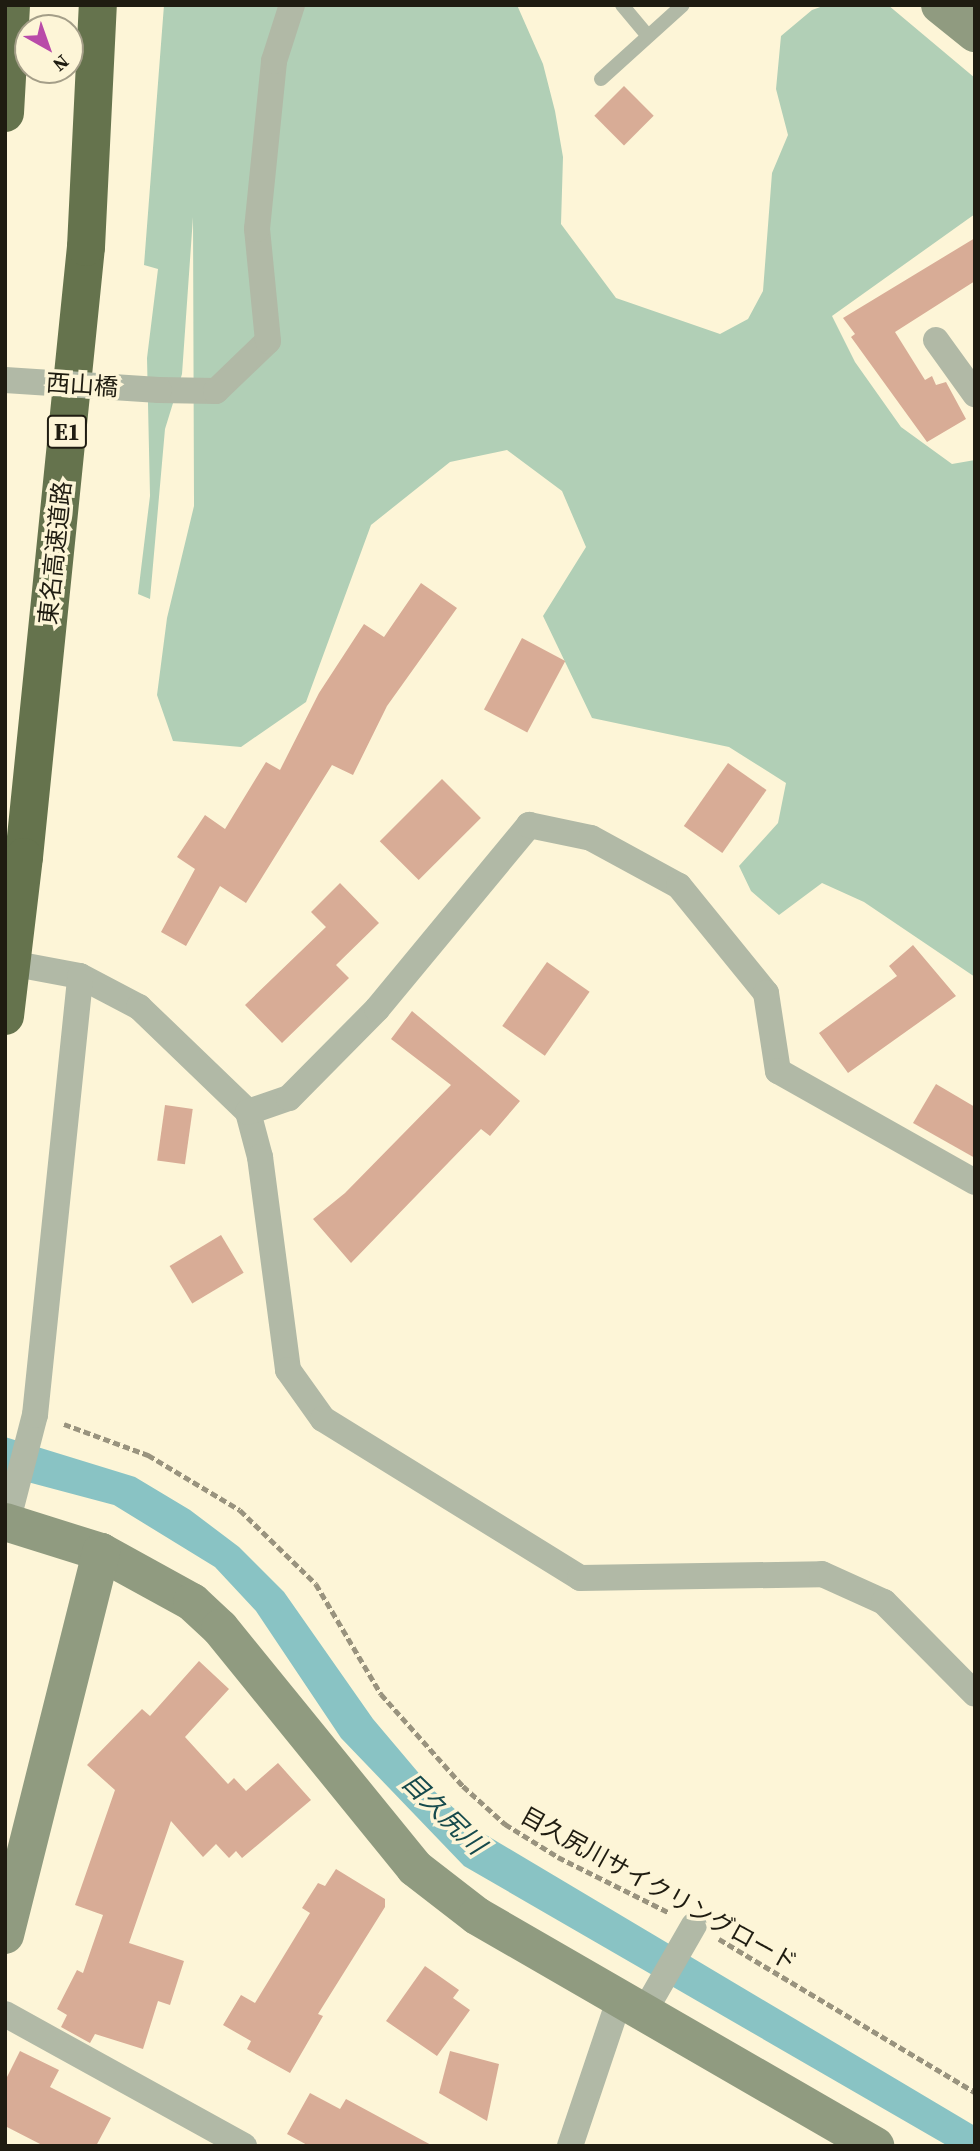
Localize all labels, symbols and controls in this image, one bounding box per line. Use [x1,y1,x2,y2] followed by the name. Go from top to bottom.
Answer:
[14,14,84,84] north arrow
[48,49,75,78] text: N
[45,368,119,402] street label: 西山橋
[46,412,88,452] road number: E1
[33,480,77,626] street label: 東名高速道路
[395,1767,491,1861] water label: 目久尻川
[516,1801,802,1977] street label: 目久尻川サイクリングロード

